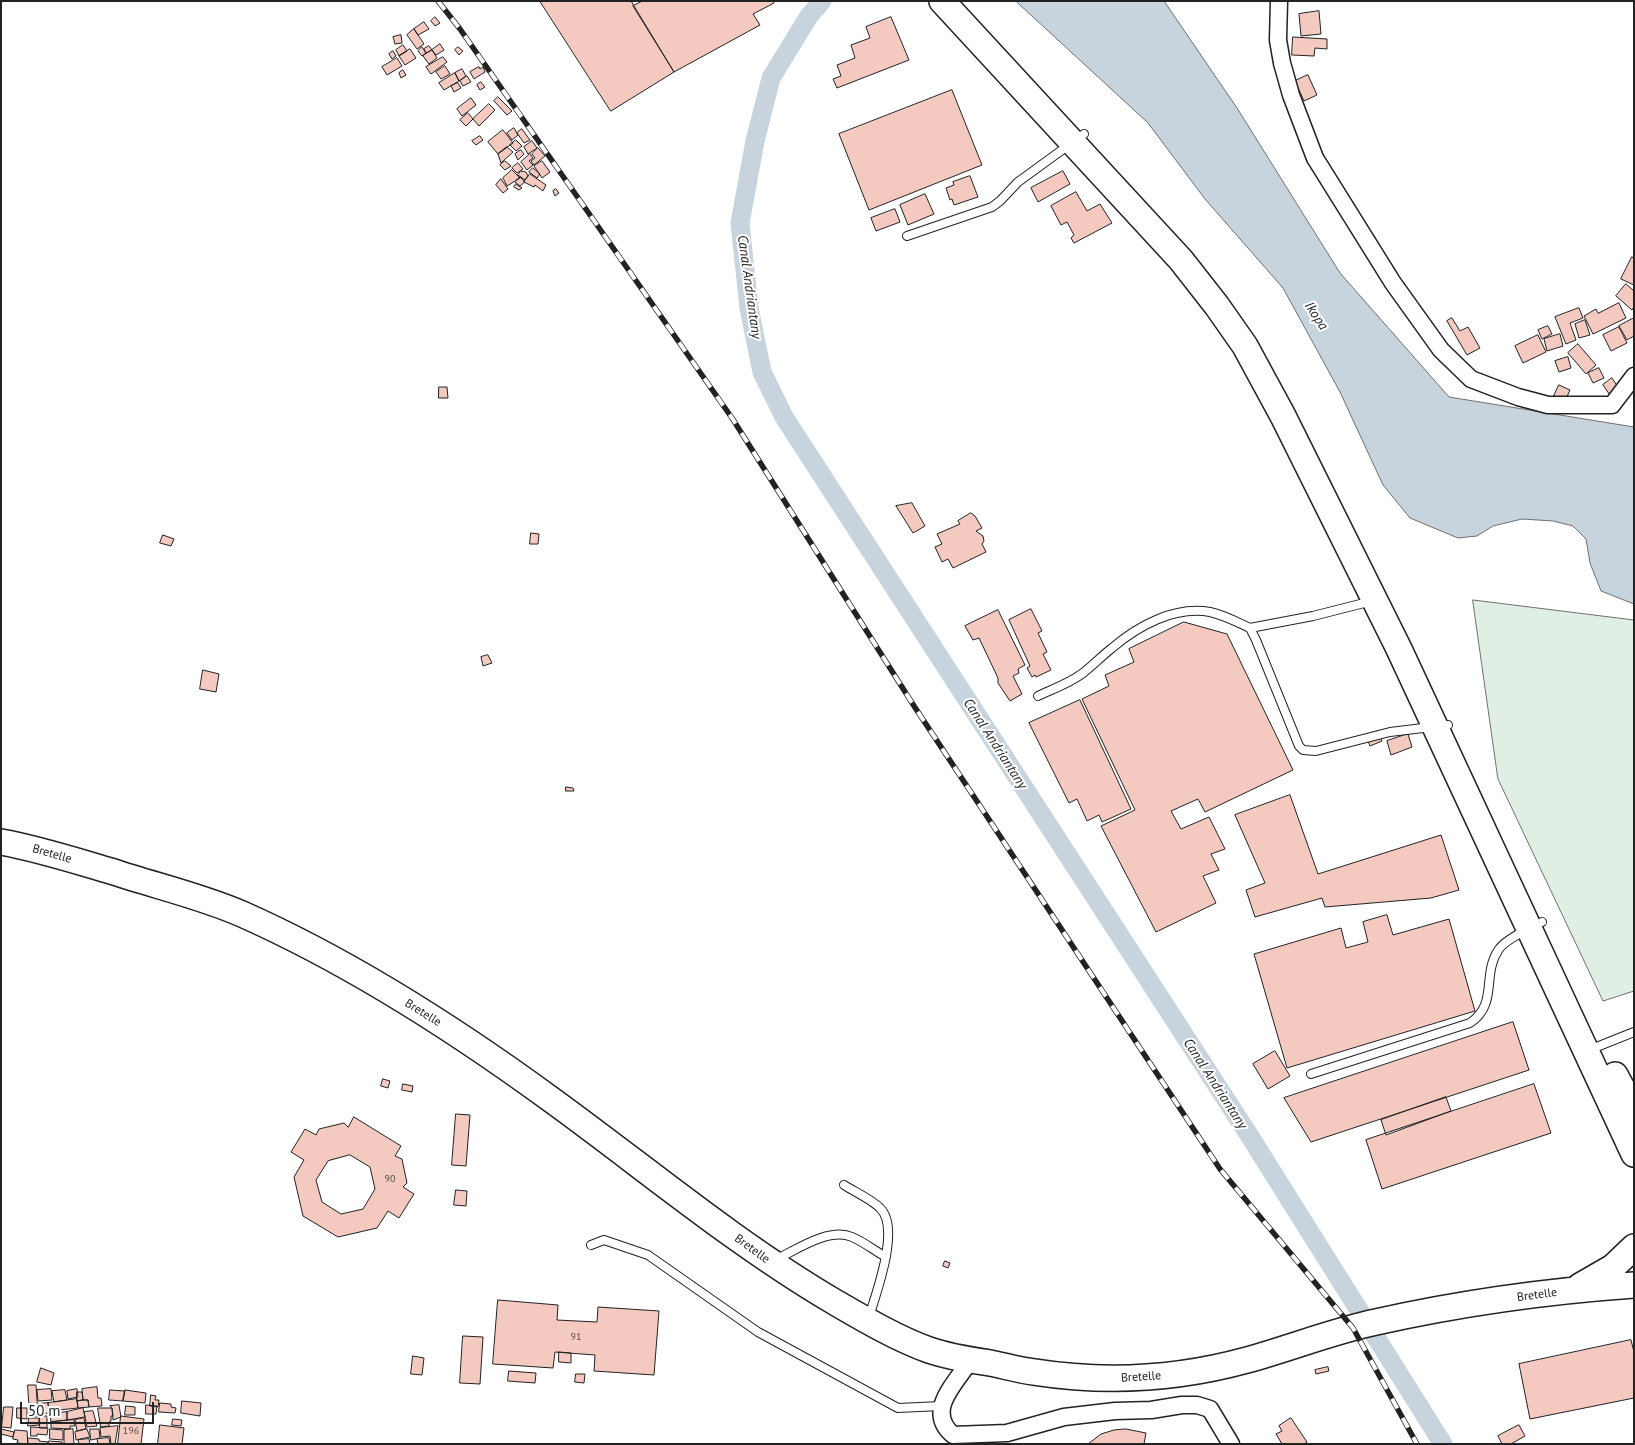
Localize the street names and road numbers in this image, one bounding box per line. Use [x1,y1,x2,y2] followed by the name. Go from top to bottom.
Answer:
[31,842,73,866] street label: Bretelle
[402,996,444,1030] street label: Bretelle
[731,1231,773,1267] street label: Bretelle
[1516,1285,1558,1305] street label: Bretelle
[1120,1368,1162,1386] street label: Bretelle

